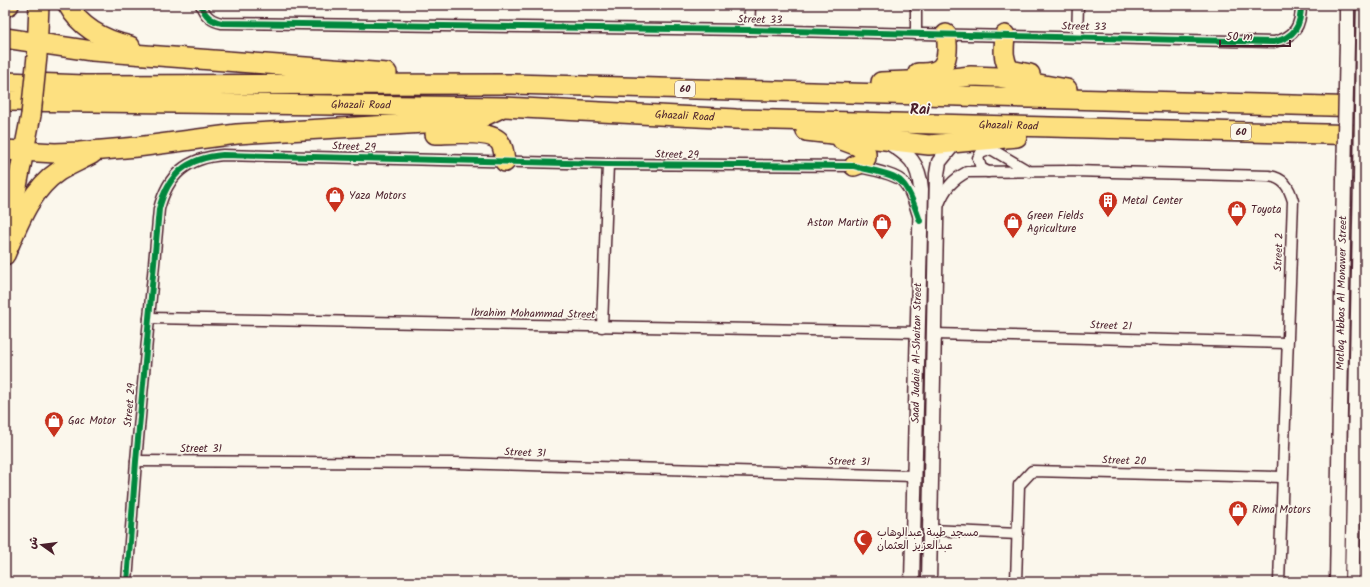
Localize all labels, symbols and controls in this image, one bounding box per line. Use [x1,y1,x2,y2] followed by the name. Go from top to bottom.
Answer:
[737,11,783,29] street label: Street 33
[1061,18,1107,36] street label: Street 33
[1220,22,1290,48] scale bar
[1226,27,1253,46] text: 50 m
[675,81,695,97] road number: 60
[331,96,391,115] street label: Ghazali Road
[910,98,931,122] district label: Rai
[654,106,715,127] street label: Ghazali Road
[979,116,1039,136] street label: Ghazali Road
[1231,124,1251,140] road number: 60
[332,137,377,157] street label: Street 29
[655,146,700,164] street label: Street 29
[324,185,346,213] shop icon: Yaza Motors
[349,187,406,205] place label: Yaza Motors
[1097,190,1119,218] building icon: Metal Center
[1122,192,1184,210] place label: Metal Center
[1226,199,1248,227] shop icon: Toyota
[1251,201,1281,219] place label: Toyota
[1027,207,1084,238] place label: Green Fields Agriculture
[1002,211,1024,239] shop icon: Green Fields Agriculture
[871,212,893,240] shop icon: Aston Martin
[807,214,868,232] place label: Aston Martin
[1332,215,1352,371] street label: Motlaq Abbas Al Monawer Street
[1269,232,1289,272] street label: Street 2
[907,282,927,423] street label: Saad Judaie Al-Shaitan Street
[470,304,596,324] street label: Ibrahim Mohammad Street
[1090,316,1132,336] street label: Street 21
[119,382,141,428] street label: Street 29
[43,410,65,438] shop icon: Gac Motor
[68,412,117,430] place label: Gac Motor
[180,440,222,458] street label: Street 31
[504,443,546,463] street label: Street 31
[1102,451,1147,471] street label: Street 20
[828,453,870,471] street label: Street 31
[1227,499,1249,527] shop icon: Rima Motors
[1252,501,1311,519] place label: Rima Motors
[877,524,979,555] place label: مسجد طيبة عبدالوهاب عبدالعزيز العثمان
[22,525,62,565] north arrow
[852,528,874,556] mosque icon: مسجد طيبة عبدالوهاب عبدالعزيز العثمان
[23,535,43,551] text: ش

